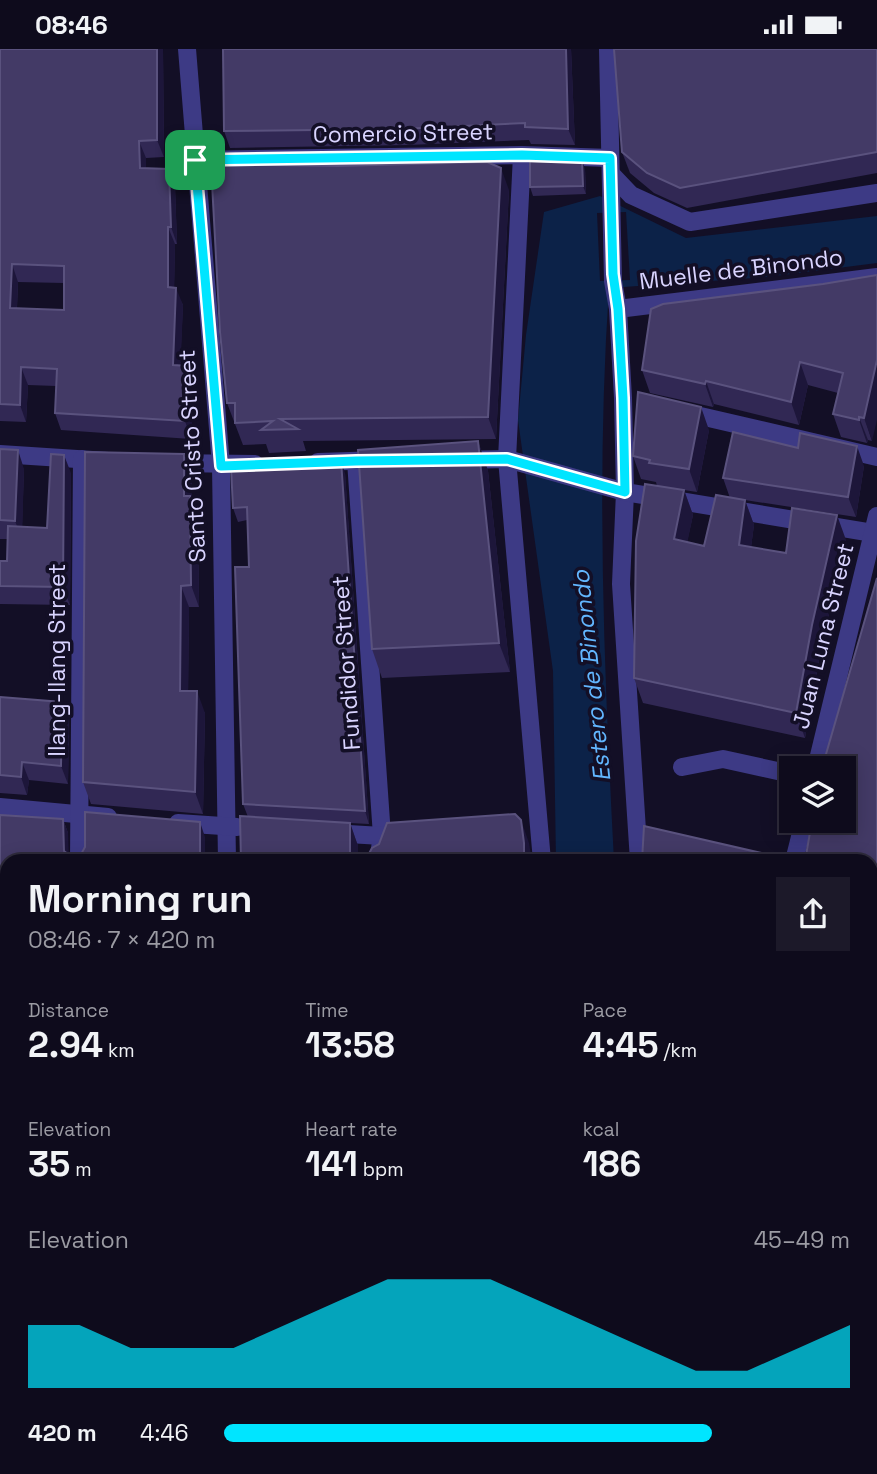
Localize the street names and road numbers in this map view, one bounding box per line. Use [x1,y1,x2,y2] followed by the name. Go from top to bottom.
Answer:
[313,116,493,150] street label: Comercio Street
[637,242,845,296] street label: Muelle de Binondo
[171,349,213,563] street label: Santo Cristo Street
[785,540,861,732] street label: Juan Luna Street
[42,563,72,757] street label: Ilang-Ilang Street
[325,575,367,751] street label: Fundidor Street

